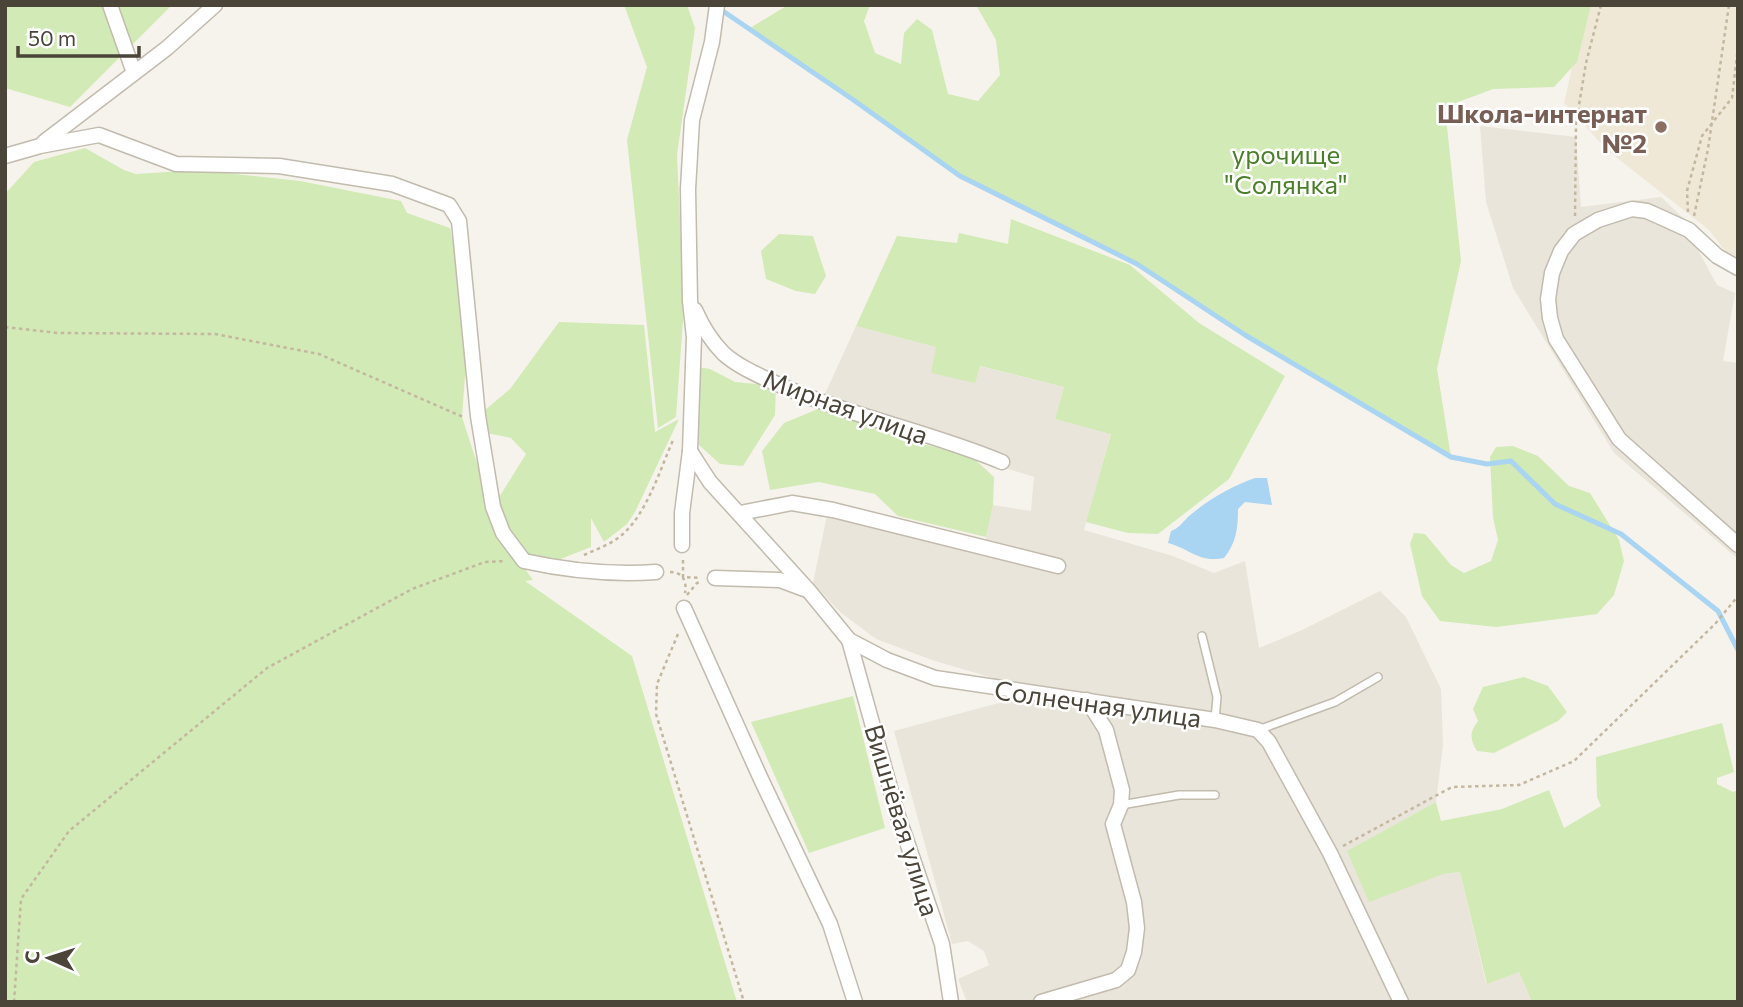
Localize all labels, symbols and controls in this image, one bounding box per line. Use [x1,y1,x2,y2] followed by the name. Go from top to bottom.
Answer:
[18,14,138,58] scale bar
[28,25,76,50] text: 50 m
[1437,97,1647,158] place label: Школа-интернат №2
[1653,119,1669,135] marker: Школа-интернат №2
[1224,138,1348,199] park label: урочище "Солянка"
[759,362,933,450] street label: Мирная улица
[993,673,1203,733] street label: Солнечная улица
[859,720,947,920] street label: Вишнёвая улица
[14,923,84,993] north arrow
[20,950,43,964] text: С

